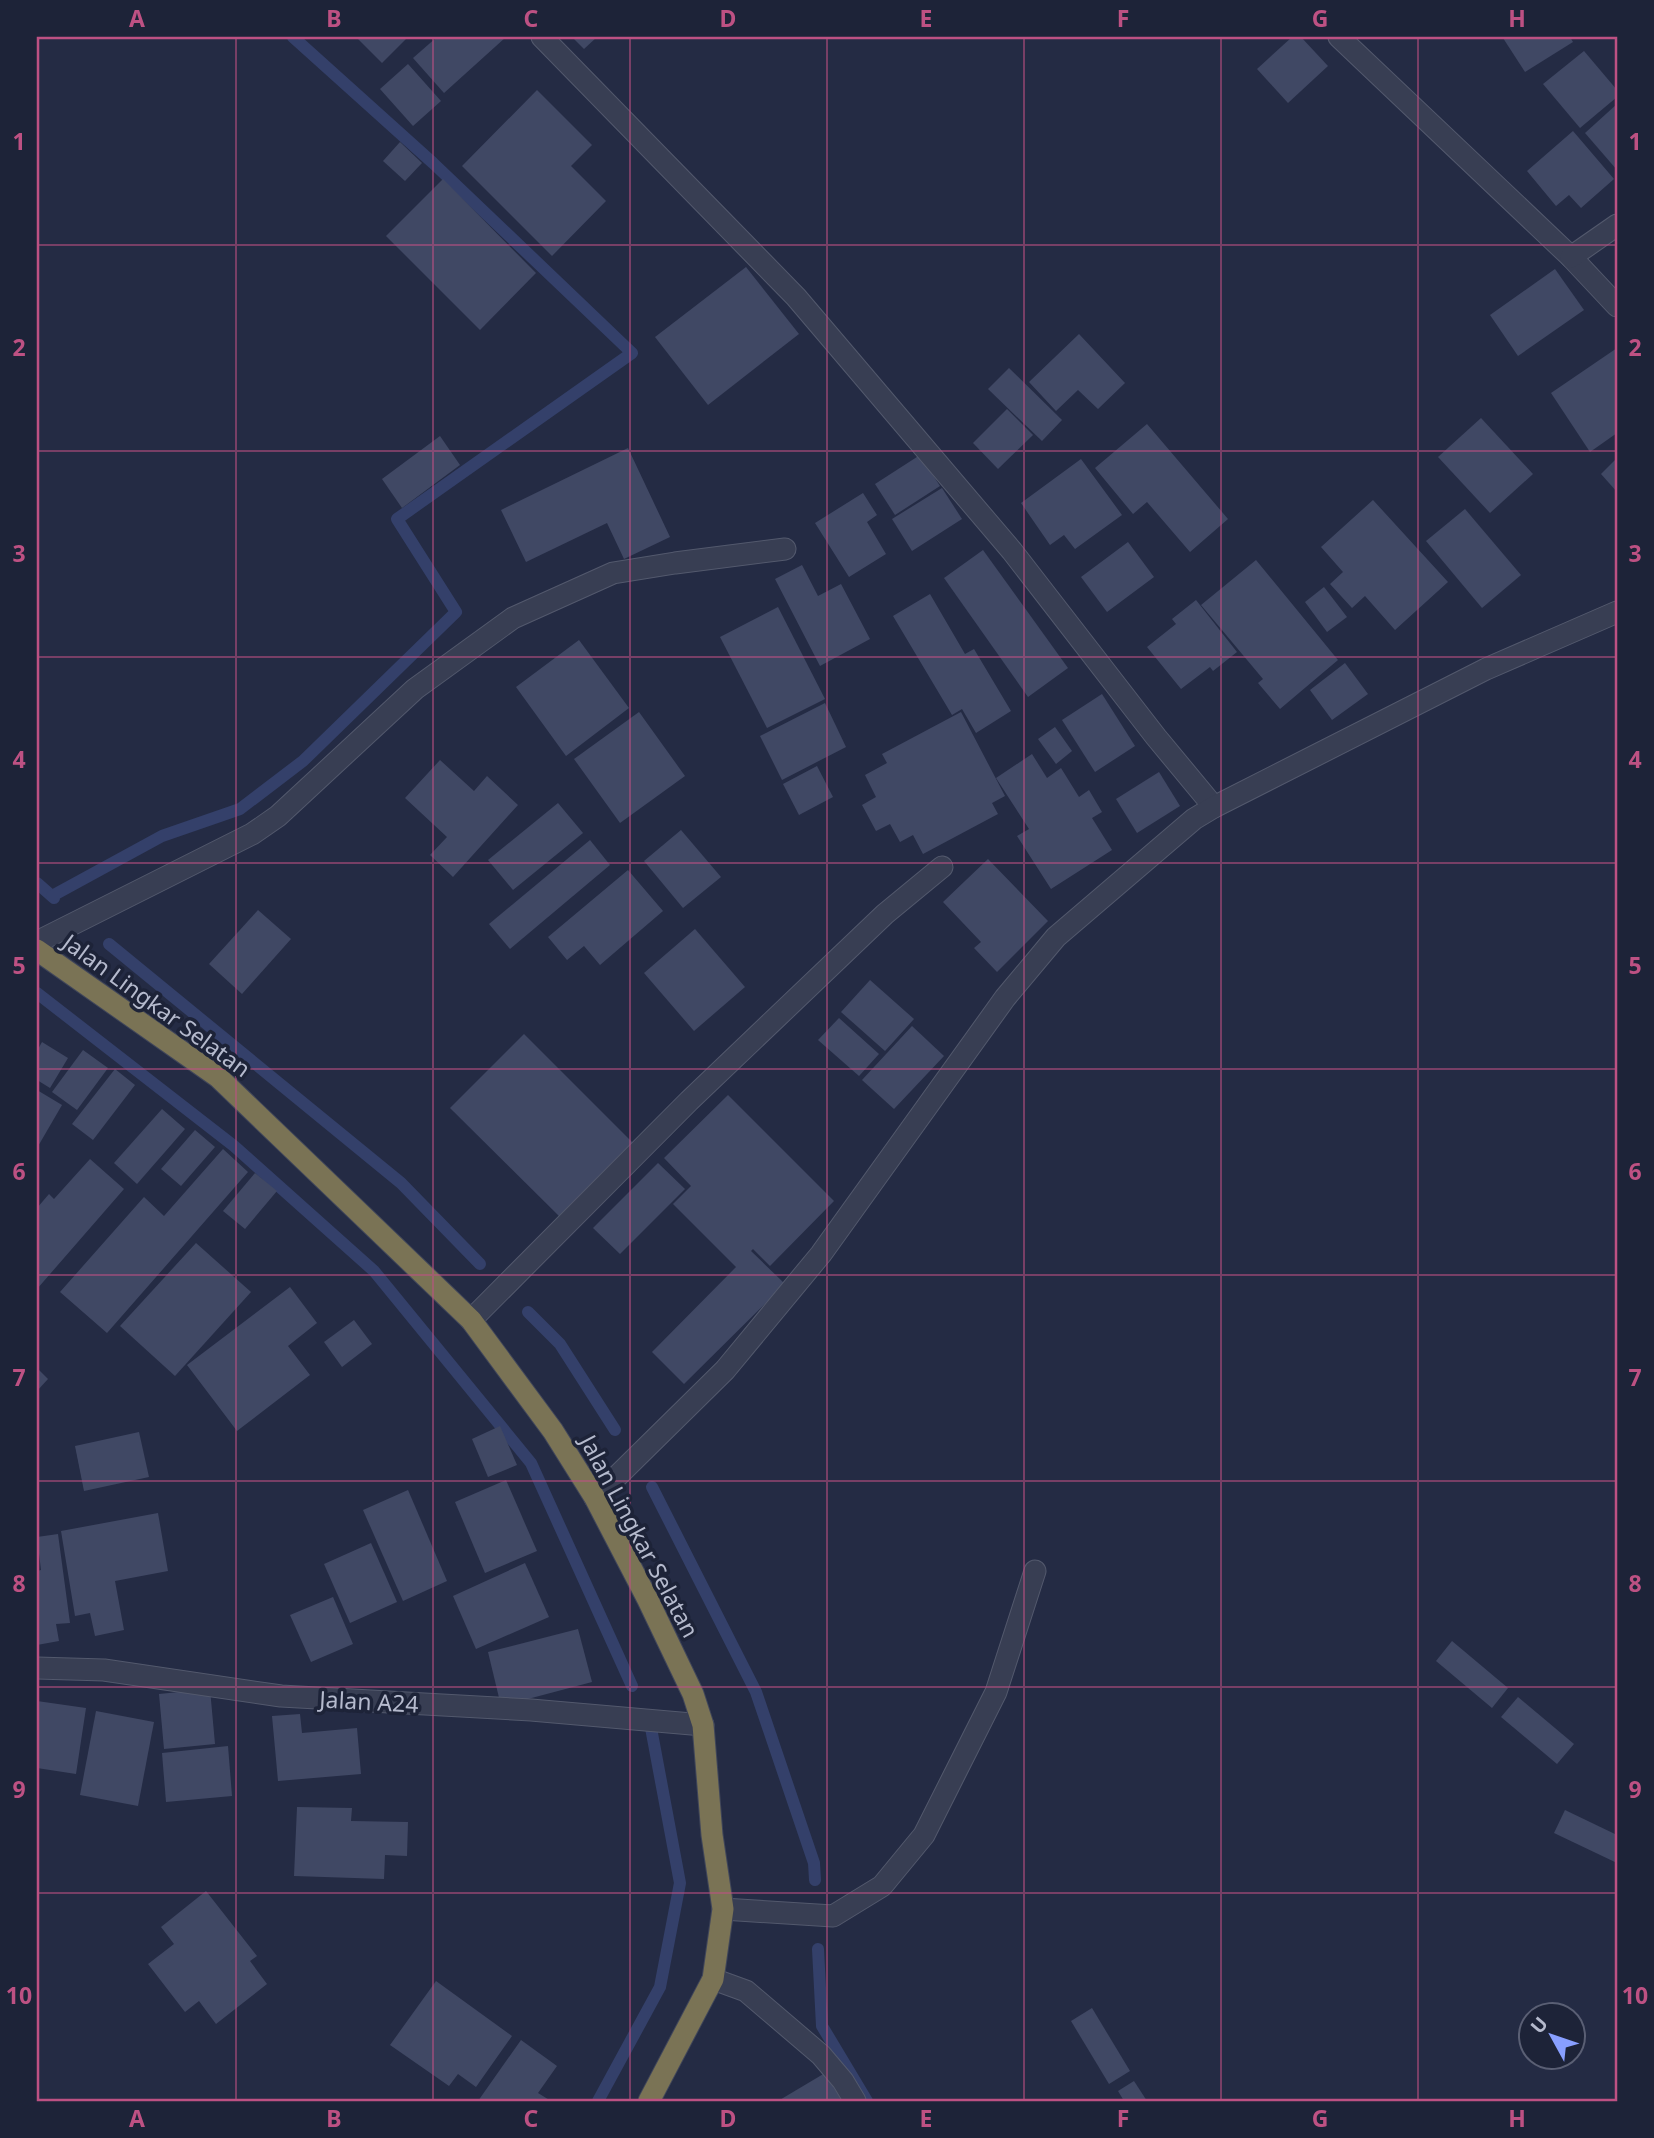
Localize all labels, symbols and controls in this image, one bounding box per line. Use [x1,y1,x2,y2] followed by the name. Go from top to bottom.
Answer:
[129,2,145,34] text: A
[326,2,342,34] text: B
[524,2,539,34] text: C
[720,2,736,34] text: D
[920,2,932,34] text: E
[1117,2,1129,34] text: F
[1312,2,1328,34] text: G
[1508,2,1526,34] text: H
[12,125,26,157] text: 1
[1628,125,1642,157] text: 1
[12,331,26,363] text: 2
[1628,331,1642,363] text: 2
[12,537,26,569] text: 3
[1628,537,1642,569] text: 3
[12,743,26,775] text: 4
[1628,743,1642,775] text: 4
[55,925,257,1084] street label: Jalan Lingkar Selatan
[12,949,26,981] text: 5
[1628,949,1642,981] text: 5
[12,1155,26,1187] text: 6
[1628,1155,1642,1187] text: 6
[12,1361,26,1393] text: 7
[1628,1361,1642,1393] text: 7
[572,1427,707,1643] street label: Jalan Lingkar Selatan
[12,1567,26,1599] text: 8
[1628,1567,1642,1599] text: 8
[317,1682,419,1720] street label: Jalan A24
[12,1773,26,1805] text: 9
[1628,1773,1642,1805] text: 9
[6,1979,32,2011] text: 10
[1622,1979,1648,2011] text: 10
[1518,2002,1588,2072] north arrow
[1524,2011,1554,2039] text: U
[129,2102,145,2134] text: A
[326,2102,342,2134] text: B
[524,2102,539,2134] text: C
[720,2102,736,2134] text: D
[920,2102,932,2134] text: E
[1117,2102,1129,2134] text: F
[1312,2102,1328,2134] text: G
[1508,2102,1526,2134] text: H

